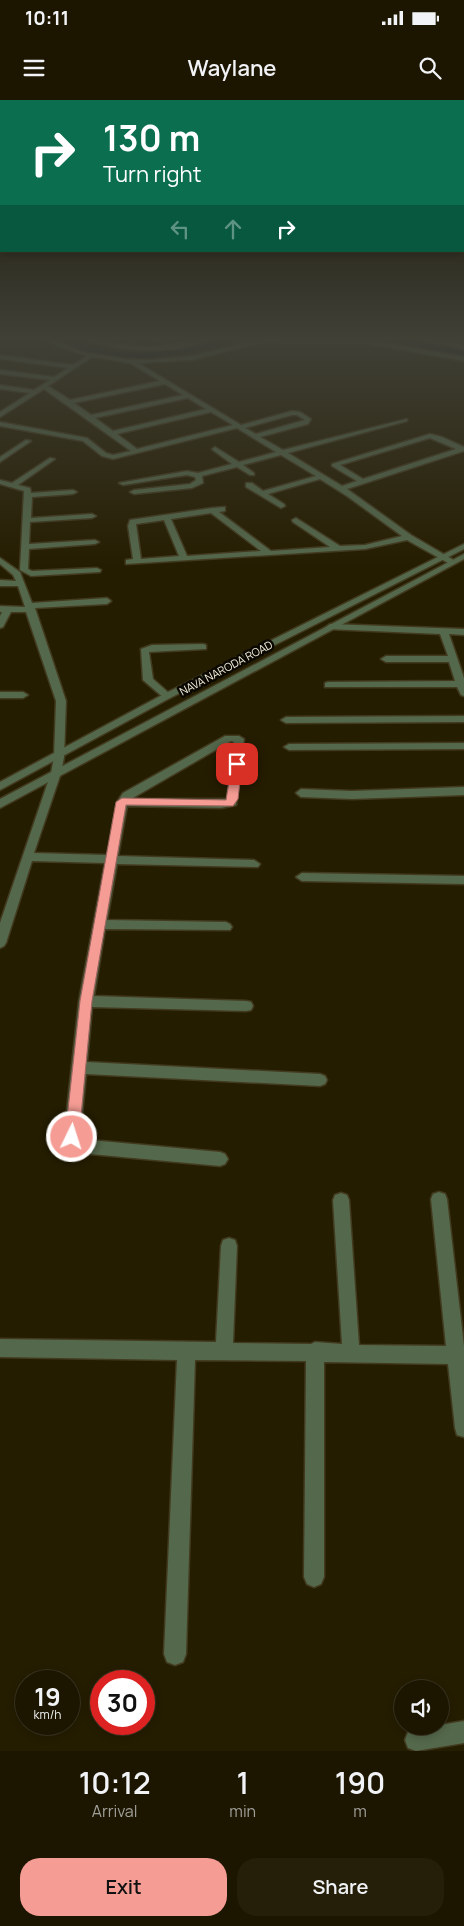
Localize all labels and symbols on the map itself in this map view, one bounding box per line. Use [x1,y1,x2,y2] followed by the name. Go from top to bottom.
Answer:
[177,637,275,698] street label: NAVA NARODA ROAD
[216,743,258,785] pin
[45,1110,97,1162] position arrow
[90,1670,155,1735] speed limit sign: 30

